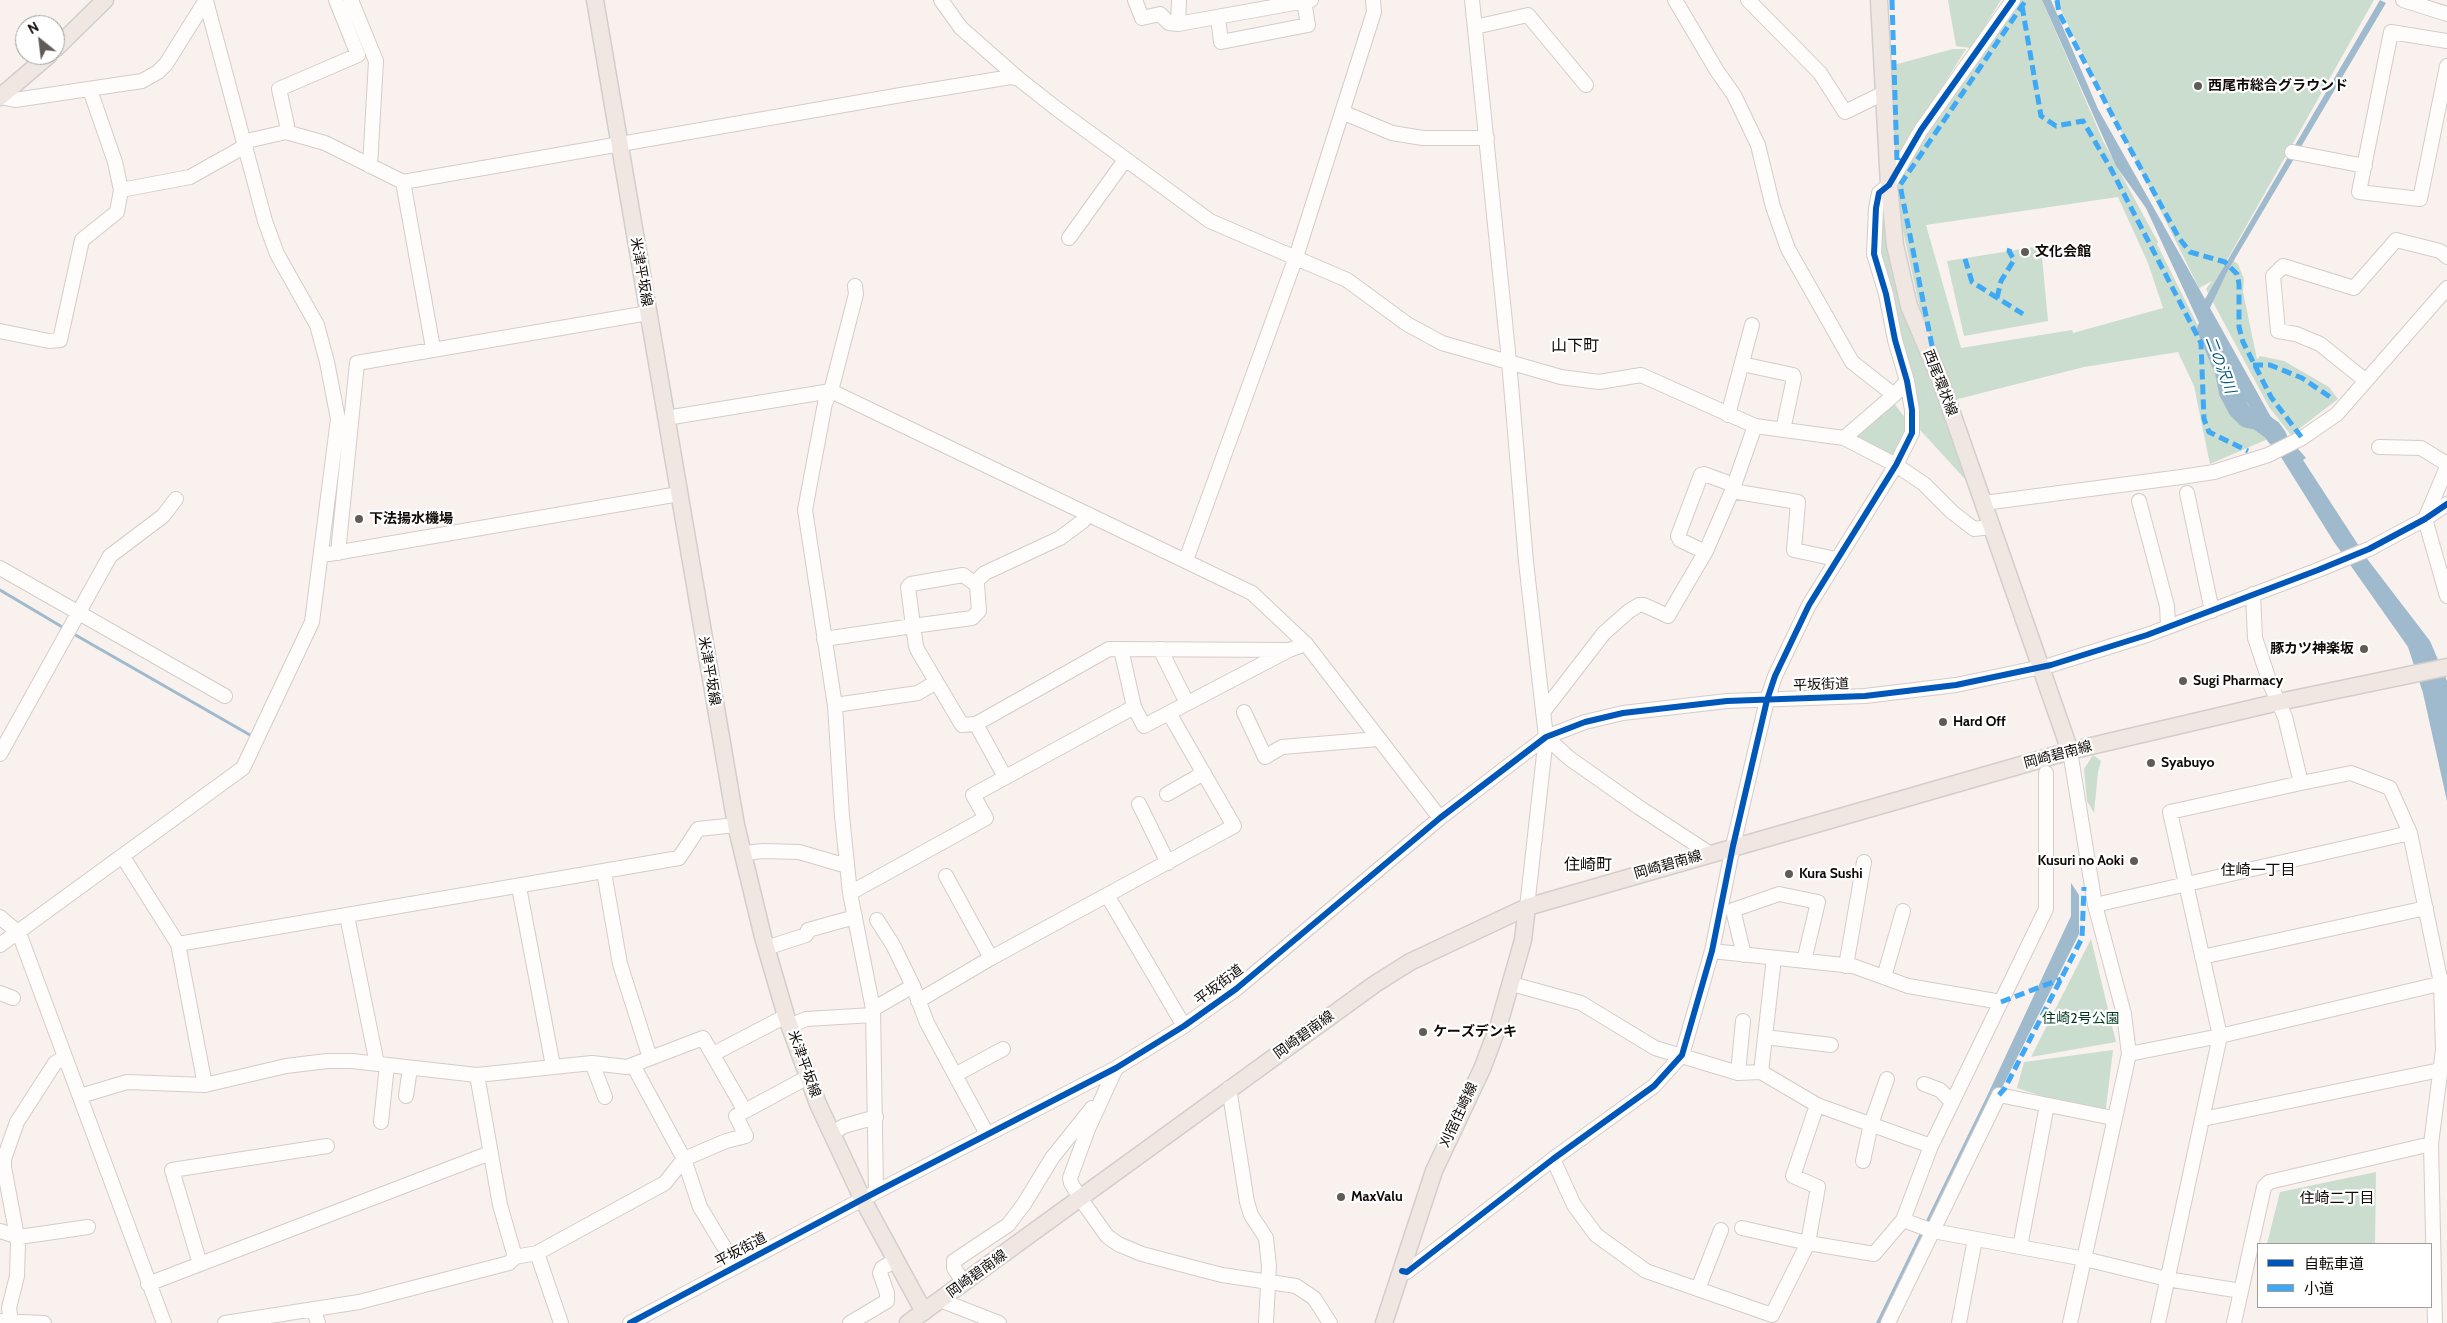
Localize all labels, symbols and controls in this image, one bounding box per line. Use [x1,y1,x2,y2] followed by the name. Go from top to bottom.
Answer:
[15,15,65,65] north arrow
[25,17,42,38] text: N
[2208,78,2348,94] place label: 西尾市総合グラウンド
[2192,80,2204,92] marker: 西尾市総合グラウンド
[627,236,655,308] street label: 米津平坂線
[2035,244,2091,260] place label: 文化会館
[2019,246,2031,258] marker: 文化会館
[2201,334,2239,396] water label: 二の沢川
[1551,336,1599,356] district label: 山下町
[1920,347,1960,419] street label: 西尾環状線
[369,511,453,527] place label: 下法揚水機場
[353,513,365,525] marker: 下法揚水機場
[695,635,723,707] street label: 米津平坂線
[2270,641,2354,657] place label: 豚カツ神楽坂
[2358,643,2370,655] marker: 豚カツ神楽坂
[2193,673,2283,689] place label: Sugi Pharmacy
[2177,675,2189,687] marker: Sugi Pharmacy
[1793,676,1849,694] street label: 平坂街道
[1953,714,2006,730] place label: Hard Off
[1937,716,1949,728] marker: Hard Off
[2022,738,2094,772] street label: 岡崎碧南線
[2161,755,2214,771] place label: Syabuyo
[2145,757,2157,769] marker: Syabuyo
[1632,847,1704,883] street label: 岡崎碧南線
[2038,853,2124,869] place label: Kusuri no Aoki
[1564,855,1612,875] district label: 住崎町
[2128,855,2140,867] marker: Kusuri no Aoki
[2221,862,2295,880] district label: 住崎一丁目
[1799,866,1862,882] place label: Kura Sushi
[1783,868,1795,880] marker: Kura Sushi
[1192,961,1246,1009] street label: 平坂街道
[1271,1008,1337,1062] street label: 岡崎碧南線
[2042,1011,2120,1027] park label: 住崎2号公園
[1433,1024,1517,1040] place label: ケーズデンキ
[1417,1026,1429,1038] marker: ケーズデンキ
[784,1028,824,1100] street label: 米津平坂線
[1437,1080,1481,1150] street label: 刈宿住崎線
[1351,1189,1403,1205] place label: MaxValu
[2300,1190,2374,1208] district label: 住崎二丁目
[1335,1191,1347,1203] marker: MaxValu
[712,1229,770,1271] street label: 平坂街道
[2257,1243,2432,1308] legend
[944,1247,1010,1301] street label: 岡崎碧南線
[2304,1255,2364,1273] text: 自転車道
[2304,1280,2334,1298] text: 小道

